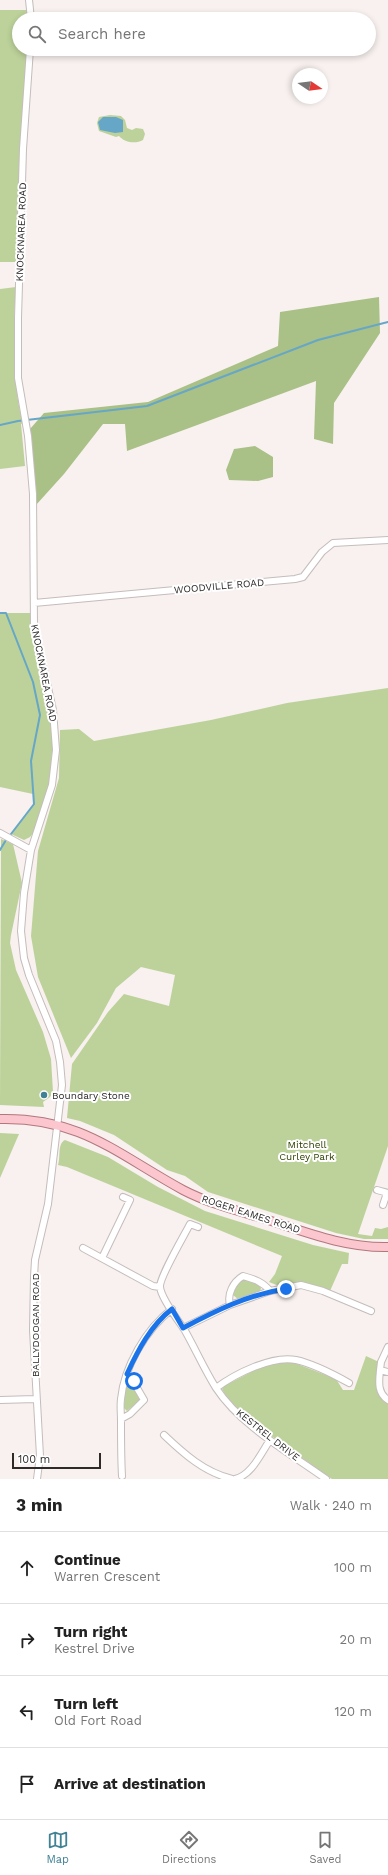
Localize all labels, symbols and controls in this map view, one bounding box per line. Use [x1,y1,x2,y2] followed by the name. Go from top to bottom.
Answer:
[12,12,376,56] search box
[26,23,48,45] icon: search
[58,25,146,43] text: Search here
[292,68,328,104] north arrow
[14,182,28,282] street label: KNOCKNAREA ROAD
[173,577,265,595] street label: WOODVILLE ROAD
[29,623,59,723] street label: KNOCKNAREA ROAD
[39,1090,49,1100] marker: Boundary Stone
[52,1090,130,1101] place label: Boundary Stone
[279,1139,335,1162] park label: Mitchell Curley Park
[200,1193,302,1235] street label: ROGER EAMES ROAD
[30,1273,41,1377] street label: BALLYDOOGAN ROAD
[277,1280,295,1298] route end
[125,1372,143,1390] route start
[234,1407,302,1463] street label: KESTREL DRIVE
[12,1451,101,1470] scale bar
[18,1453,50,1466] text: 100 m
[16,1495,62,1515] text: 3 min
[290,1498,372,1513] text: Walk · 240 m
[54,1551,121,1569] text: Continue
[16,1557,38,1579] icon: ahead
[334,1560,372,1575] text: 100 m
[54,1569,160,1584] text: Warren Crescent
[54,1623,127,1641] text: Turn right
[16,1629,38,1651] icon: right
[340,1632,372,1647] text: 20 m
[54,1641,135,1656] text: Kestrel Drive
[54,1695,118,1713] text: Turn left
[16,1701,38,1723] icon: left
[334,1704,372,1719] text: 120 m
[54,1713,142,1728] text: Old Fort Road
[16,1773,38,1795] icon: arrive
[54,1775,206,1793] text: Arrive at destination
[47,1829,69,1866] tab: Map
[162,1829,216,1866] tab: Directions
[309,1829,341,1866] tab: Saved

